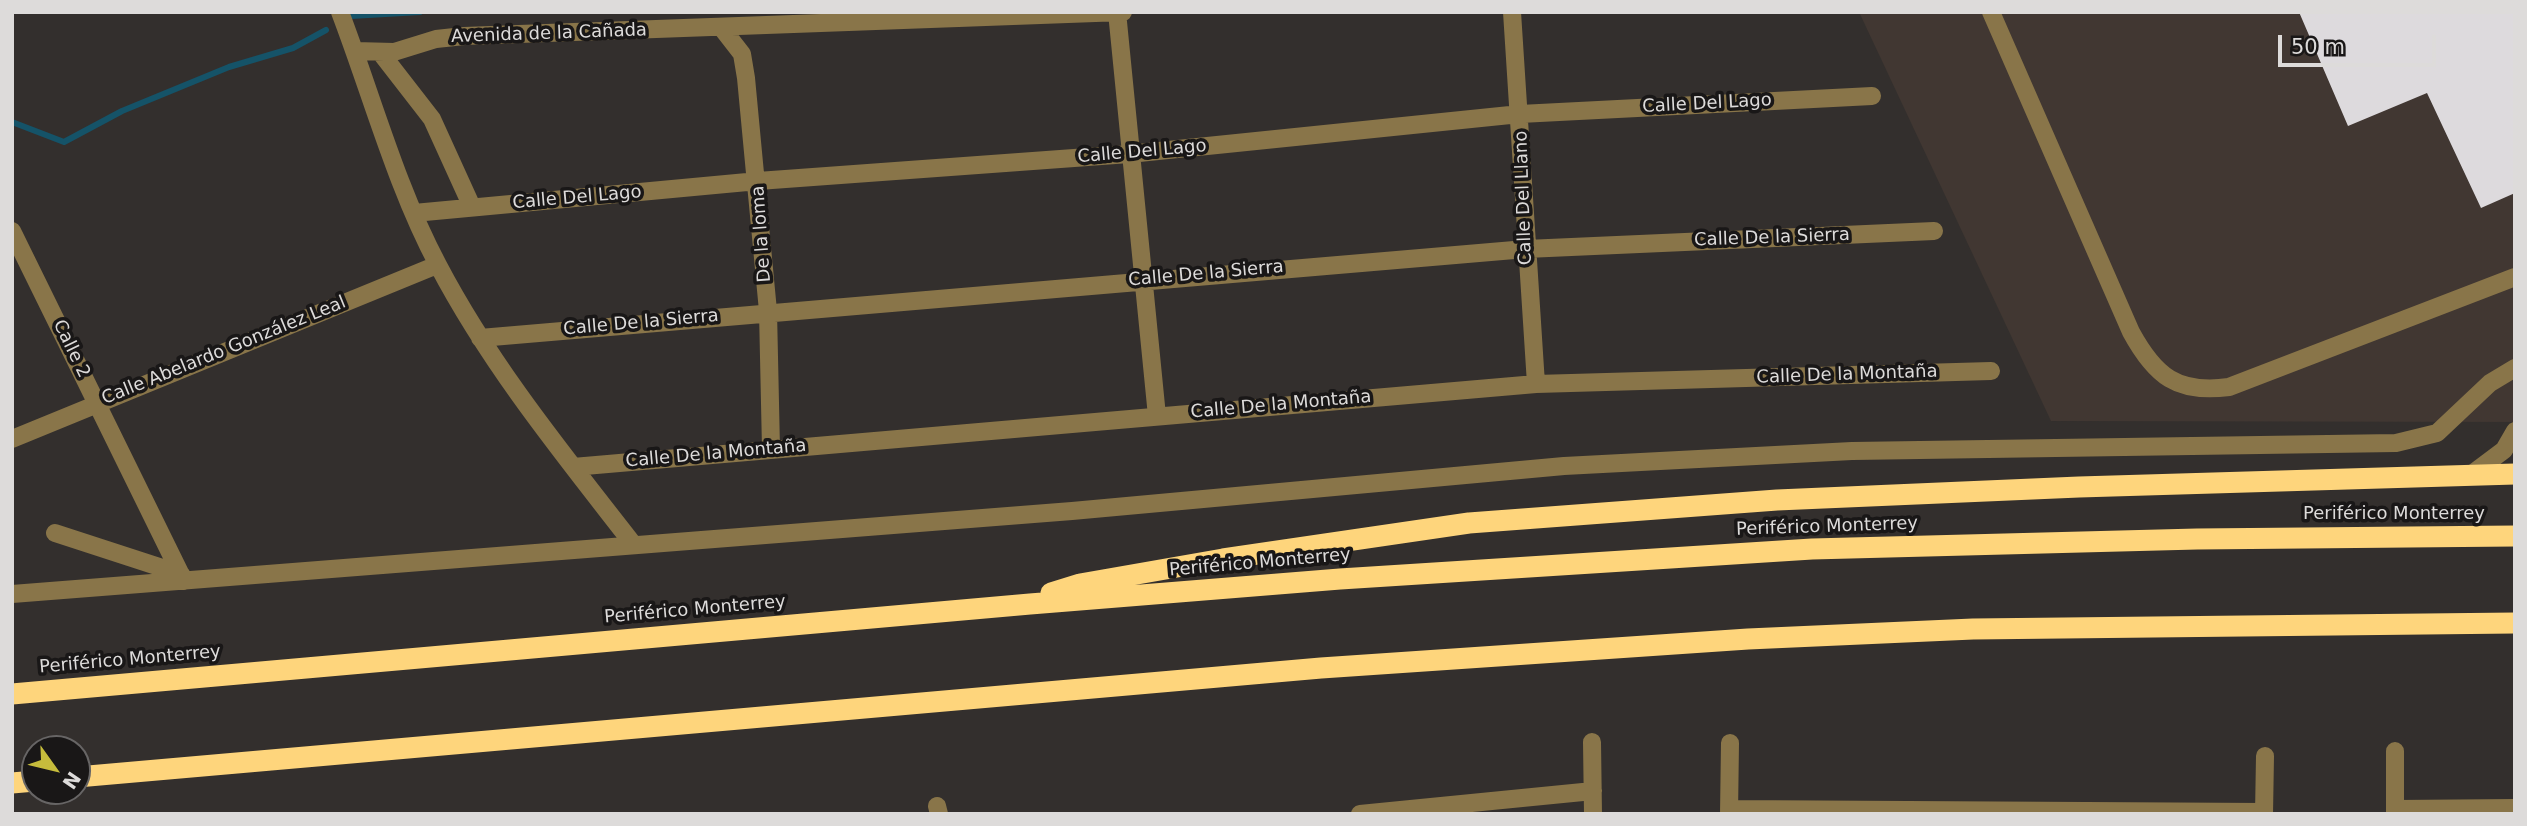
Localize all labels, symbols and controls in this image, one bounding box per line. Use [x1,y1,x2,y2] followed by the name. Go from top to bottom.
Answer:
[451,20,647,48] street label: Avenida de la Cañada
[2282,21,2440,65] scale bar
[2291,35,2345,59] text: 50 m
[1642,90,1772,118] street label: Calle Del Lago
[1511,130,1537,266] street label: Calle Del Llano
[1077,136,1207,168] street label: Calle Del Lago
[512,182,642,214] street label: Calle Del Lago
[748,185,776,283] street label: De la loma
[1694,224,1850,252] street label: Calle De la Sierra
[1127,256,1285,292] street label: Calle De la Sierra
[99,292,349,410] street label: Calle Abelardo González Leal
[562,305,720,341] street label: Calle De la Sierra
[48,316,94,382] street label: Calle 2
[1756,361,1938,389] street label: Calle De la Montaña
[1190,386,1372,424] street label: Calle De la Montaña
[625,435,807,473] street label: Calle De la Montaña
[2303,503,2485,525] street label: Periférico Monterrey
[1736,513,1918,541] street label: Periférico Monterrey
[1168,544,1352,582] street label: Periférico Monterrey
[603,591,787,629] street label: Periférico Monterrey
[38,641,222,679] street label: Periférico Monterrey
[21,735,91,805] north arrow
[58,768,85,793] text: N

